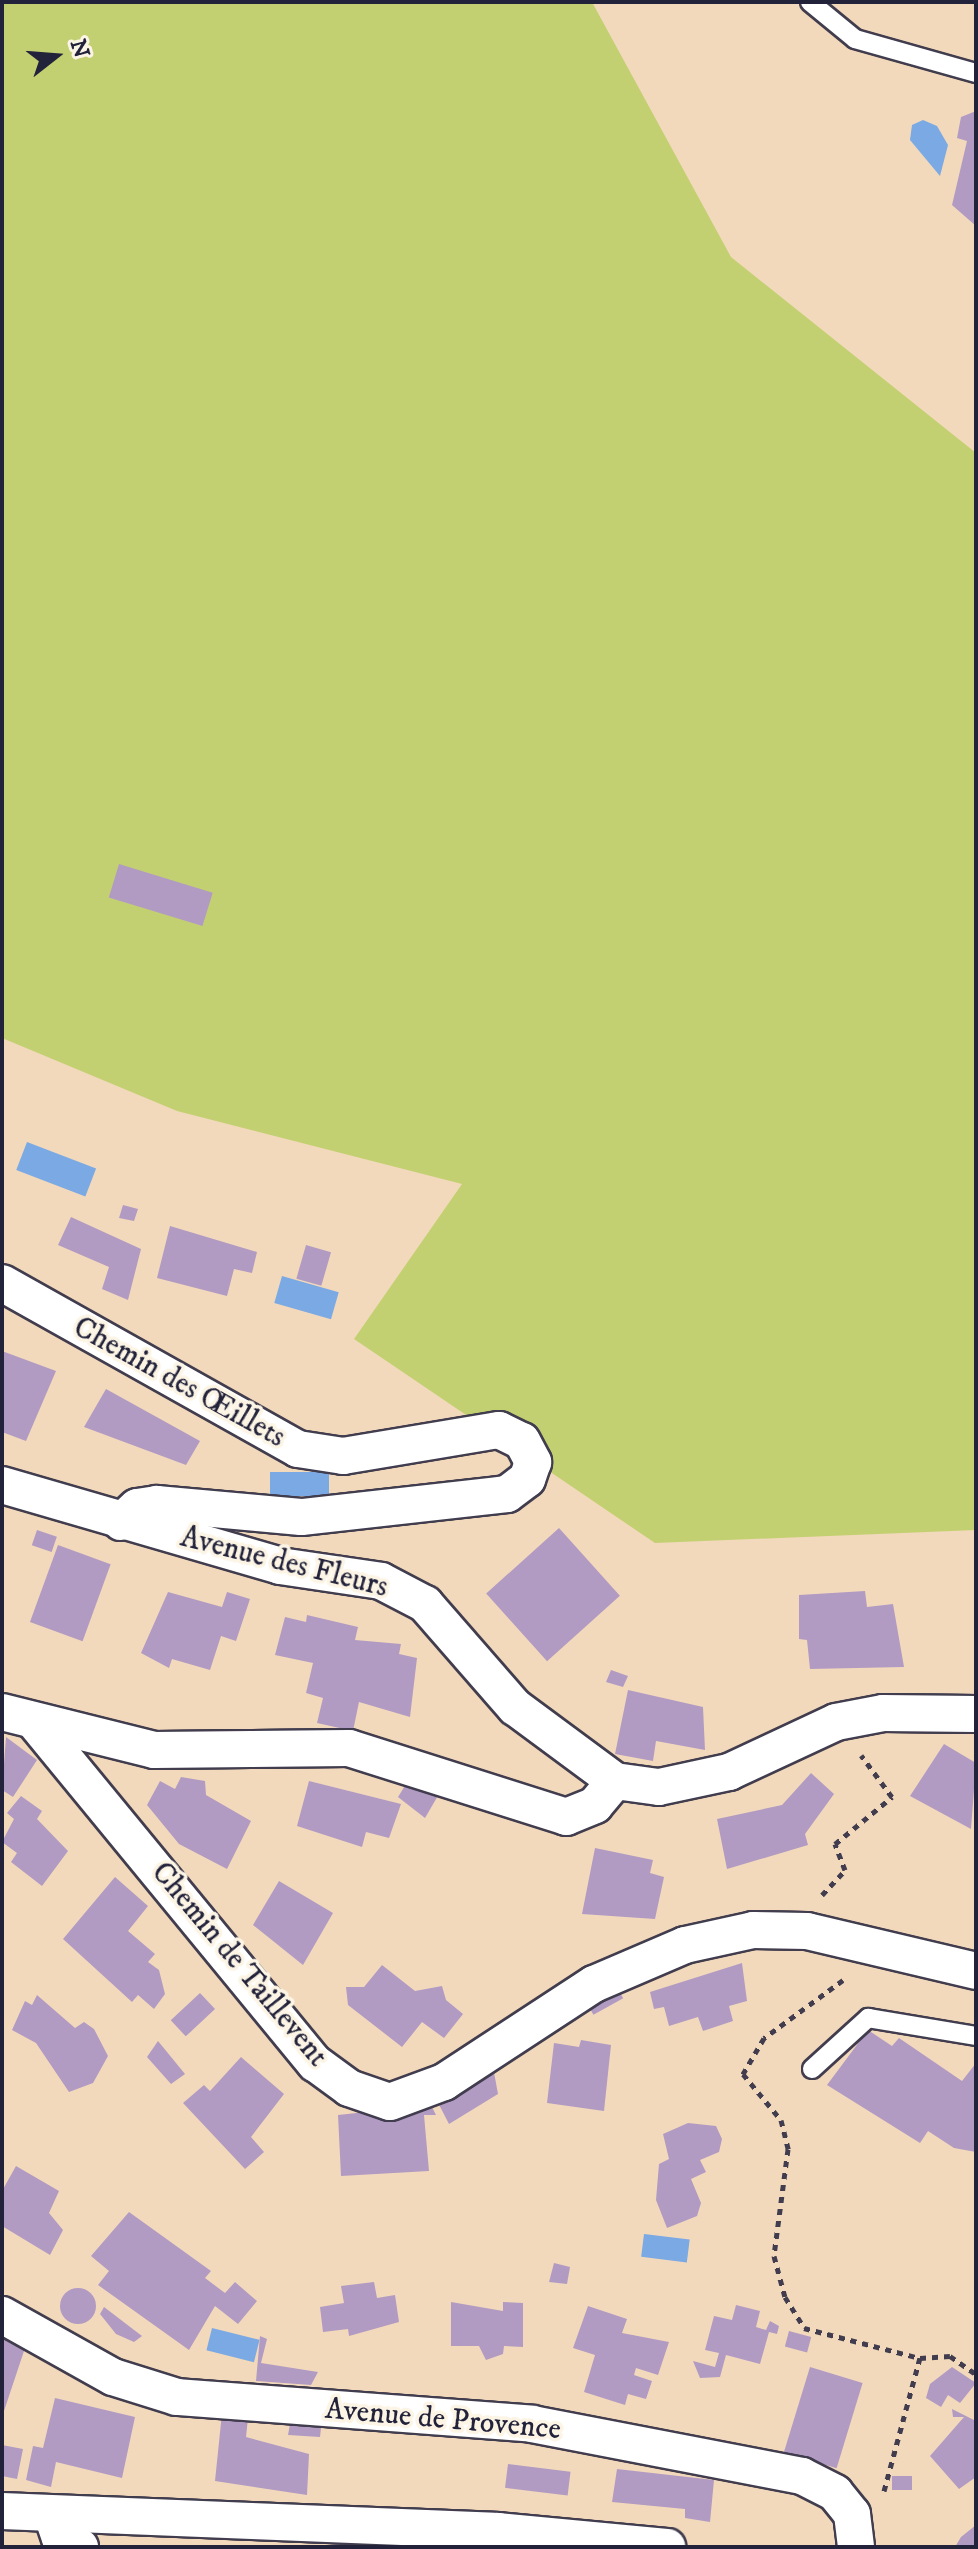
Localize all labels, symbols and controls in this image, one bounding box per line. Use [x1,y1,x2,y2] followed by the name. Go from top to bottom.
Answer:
[16,16,96,96] north arrow
[64,36,95,61] text: N
[67,1310,291,1456] street label: Chemin des Œillets
[177,1520,391,1606] street label: Avenue des Fleurs
[143,1855,335,2075] street label: Chemin de Taillevent
[324,2392,562,2448] street label: Avenue de Provence

